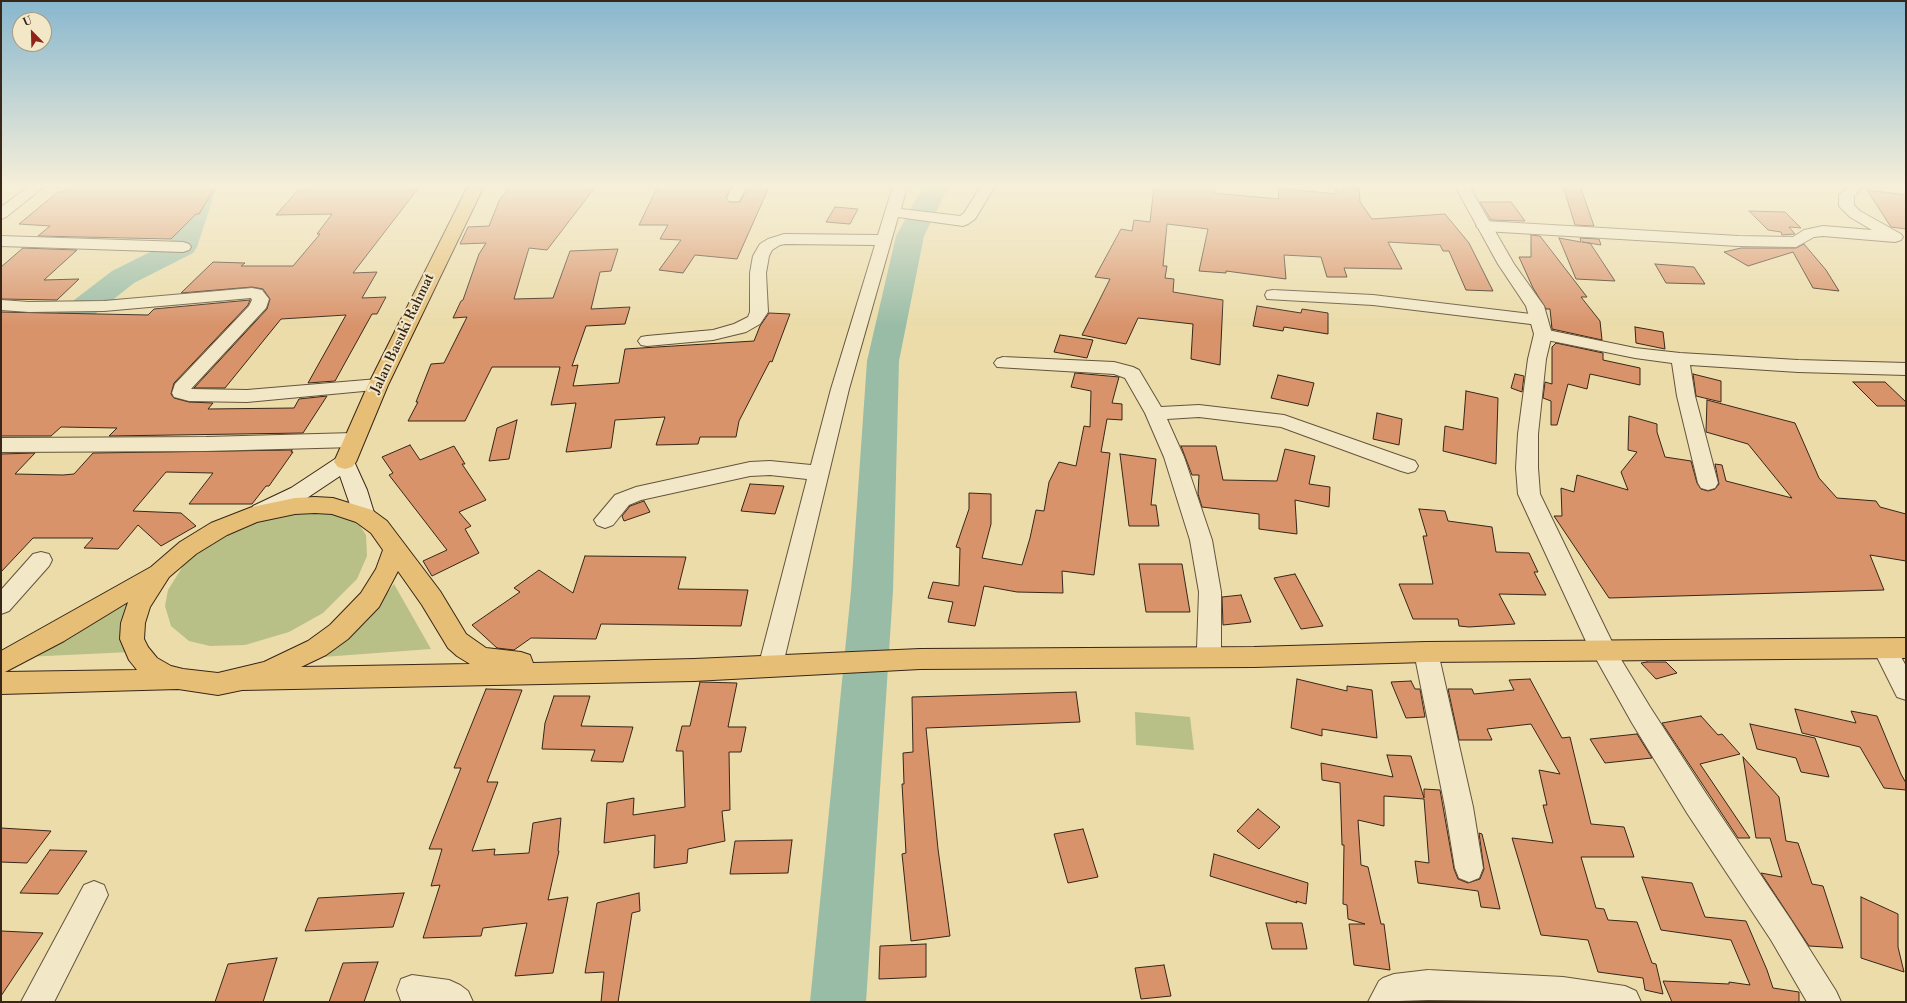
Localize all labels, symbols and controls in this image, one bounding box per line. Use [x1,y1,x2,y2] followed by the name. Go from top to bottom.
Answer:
[12,12,52,52] north arrow
[21,14,34,30] text: U
[368,271,438,397] street label: Jalan Basuki Rahmat

